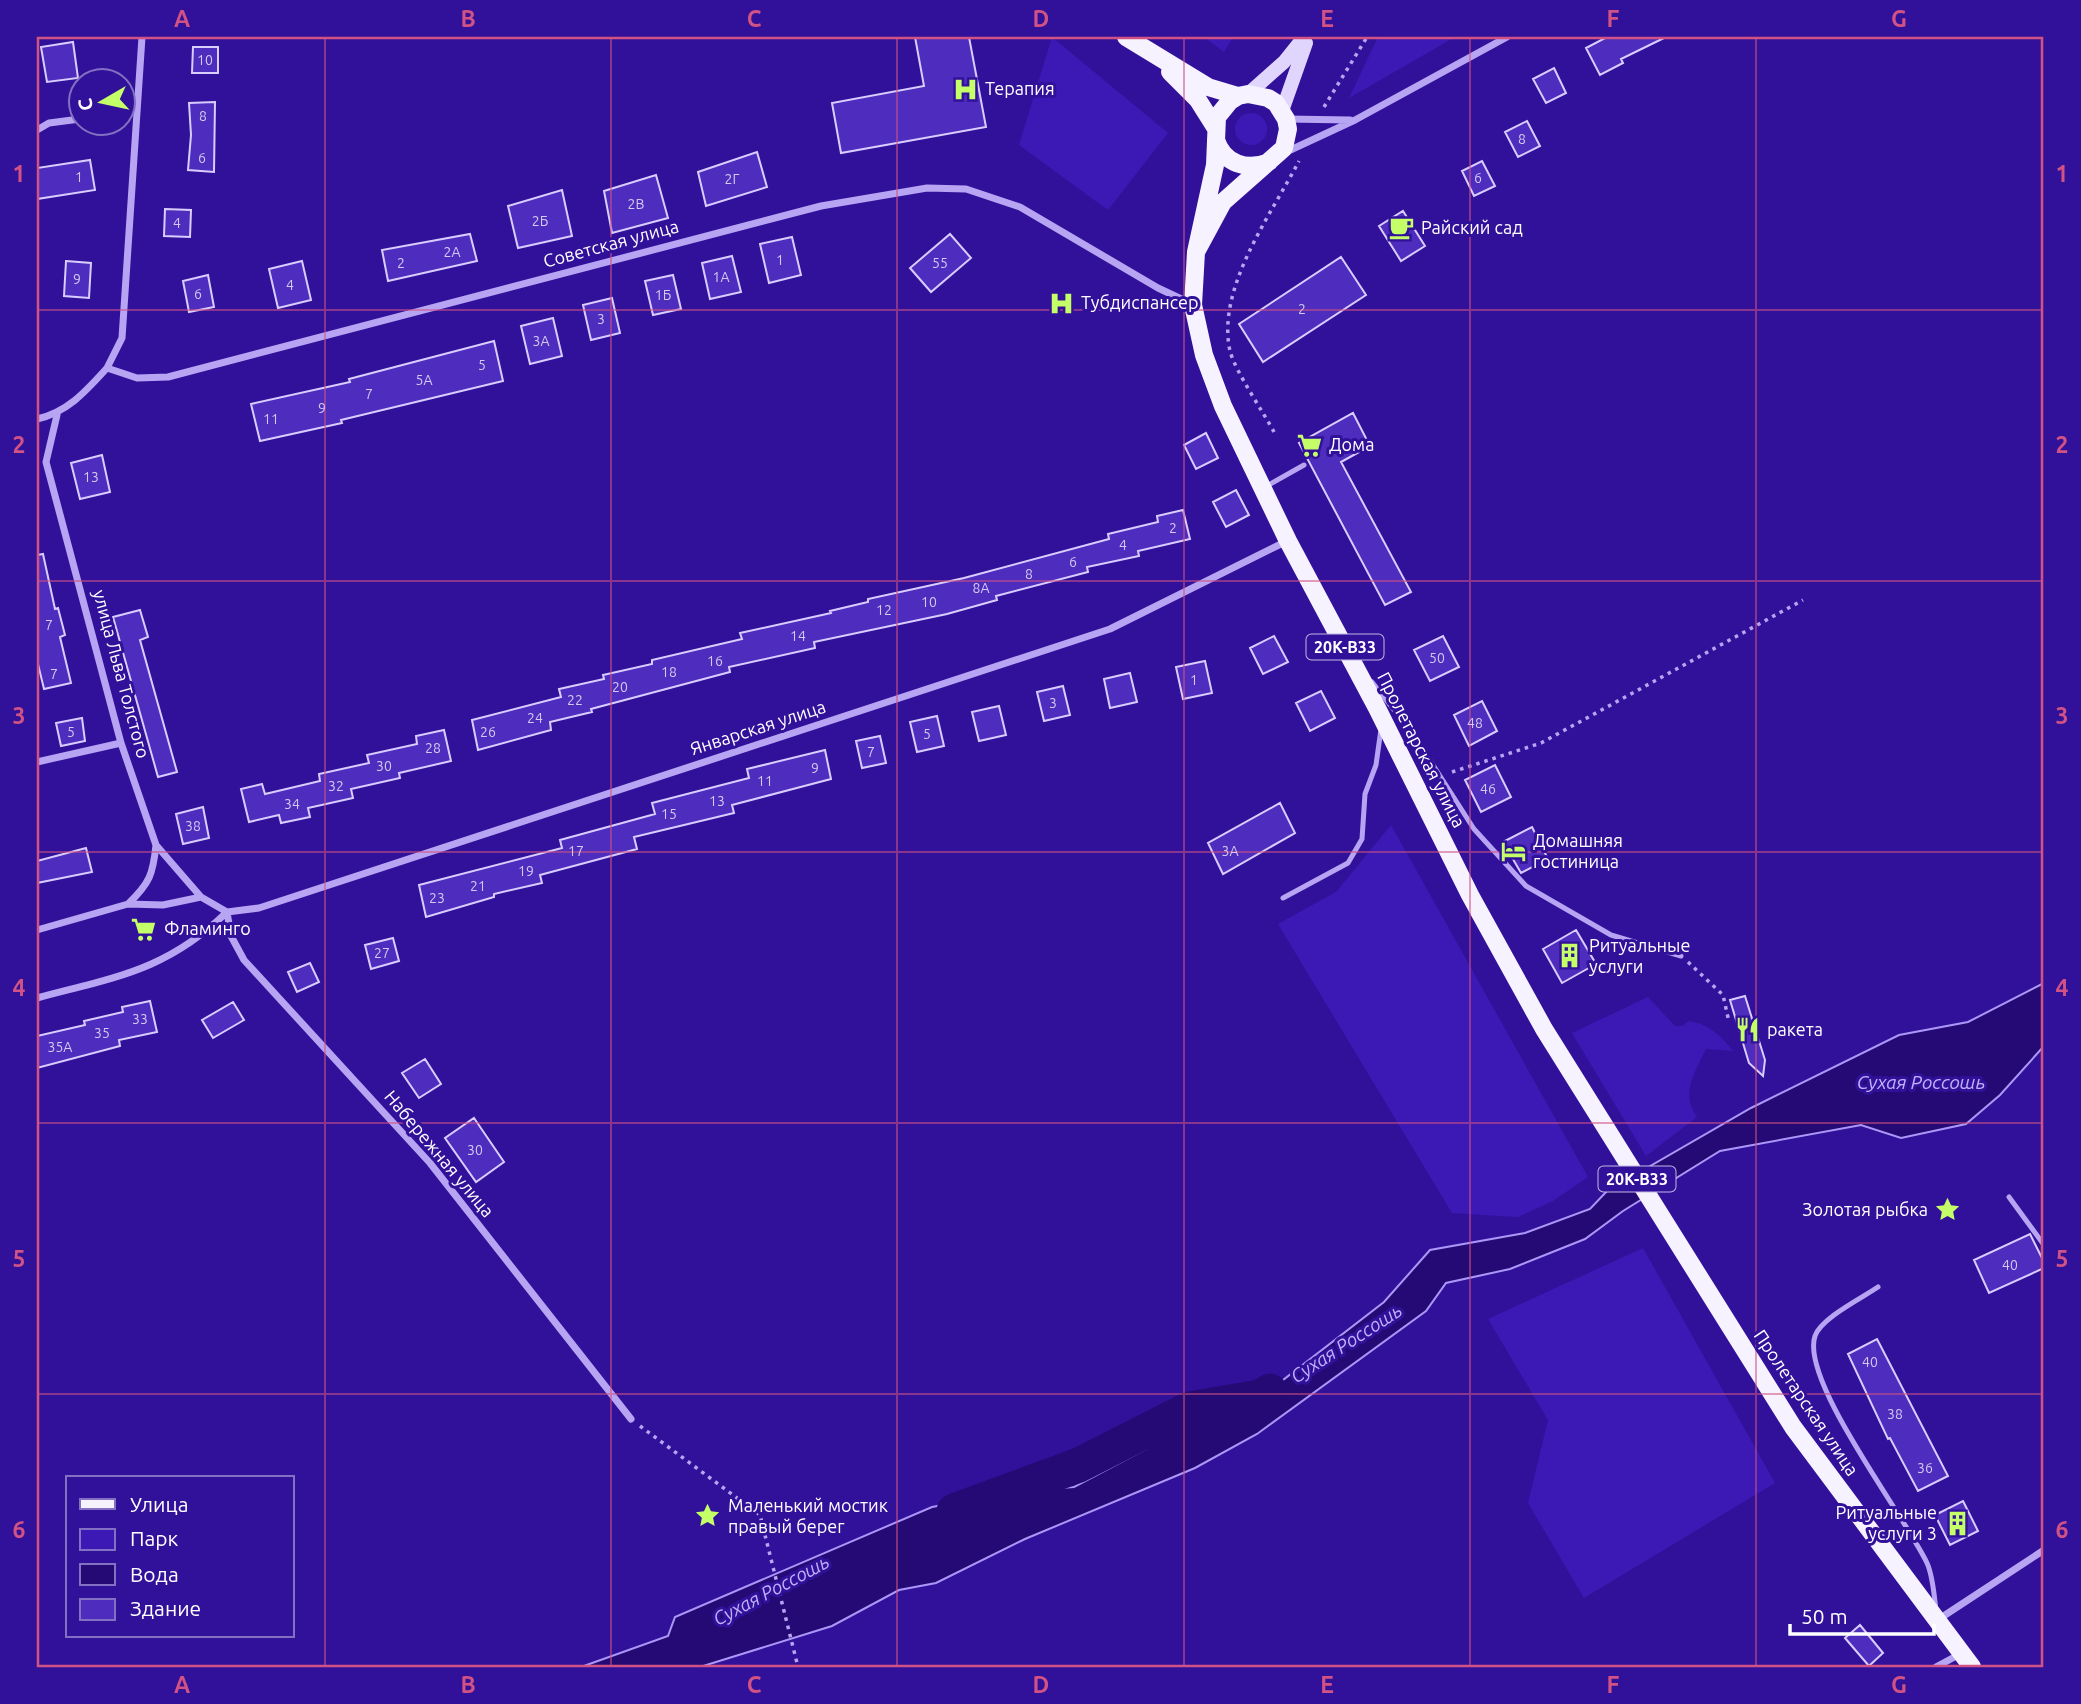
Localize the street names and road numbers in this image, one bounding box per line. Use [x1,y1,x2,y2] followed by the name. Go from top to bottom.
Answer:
[541,215,681,271] street label: Советская улица
[90,587,154,760] street label: улица Льва Толстого
[1306,634,1384,660] road number: 20К-В33
[1374,669,1470,831] street label: Пролетарская улица
[687,696,828,758] street label: Январская улица
[381,1086,498,1221] street label: Набережная улица
[1598,1166,1676,1191] road number: 20К-В33
[1751,1326,1863,1479] street label: Пролетарская улица

